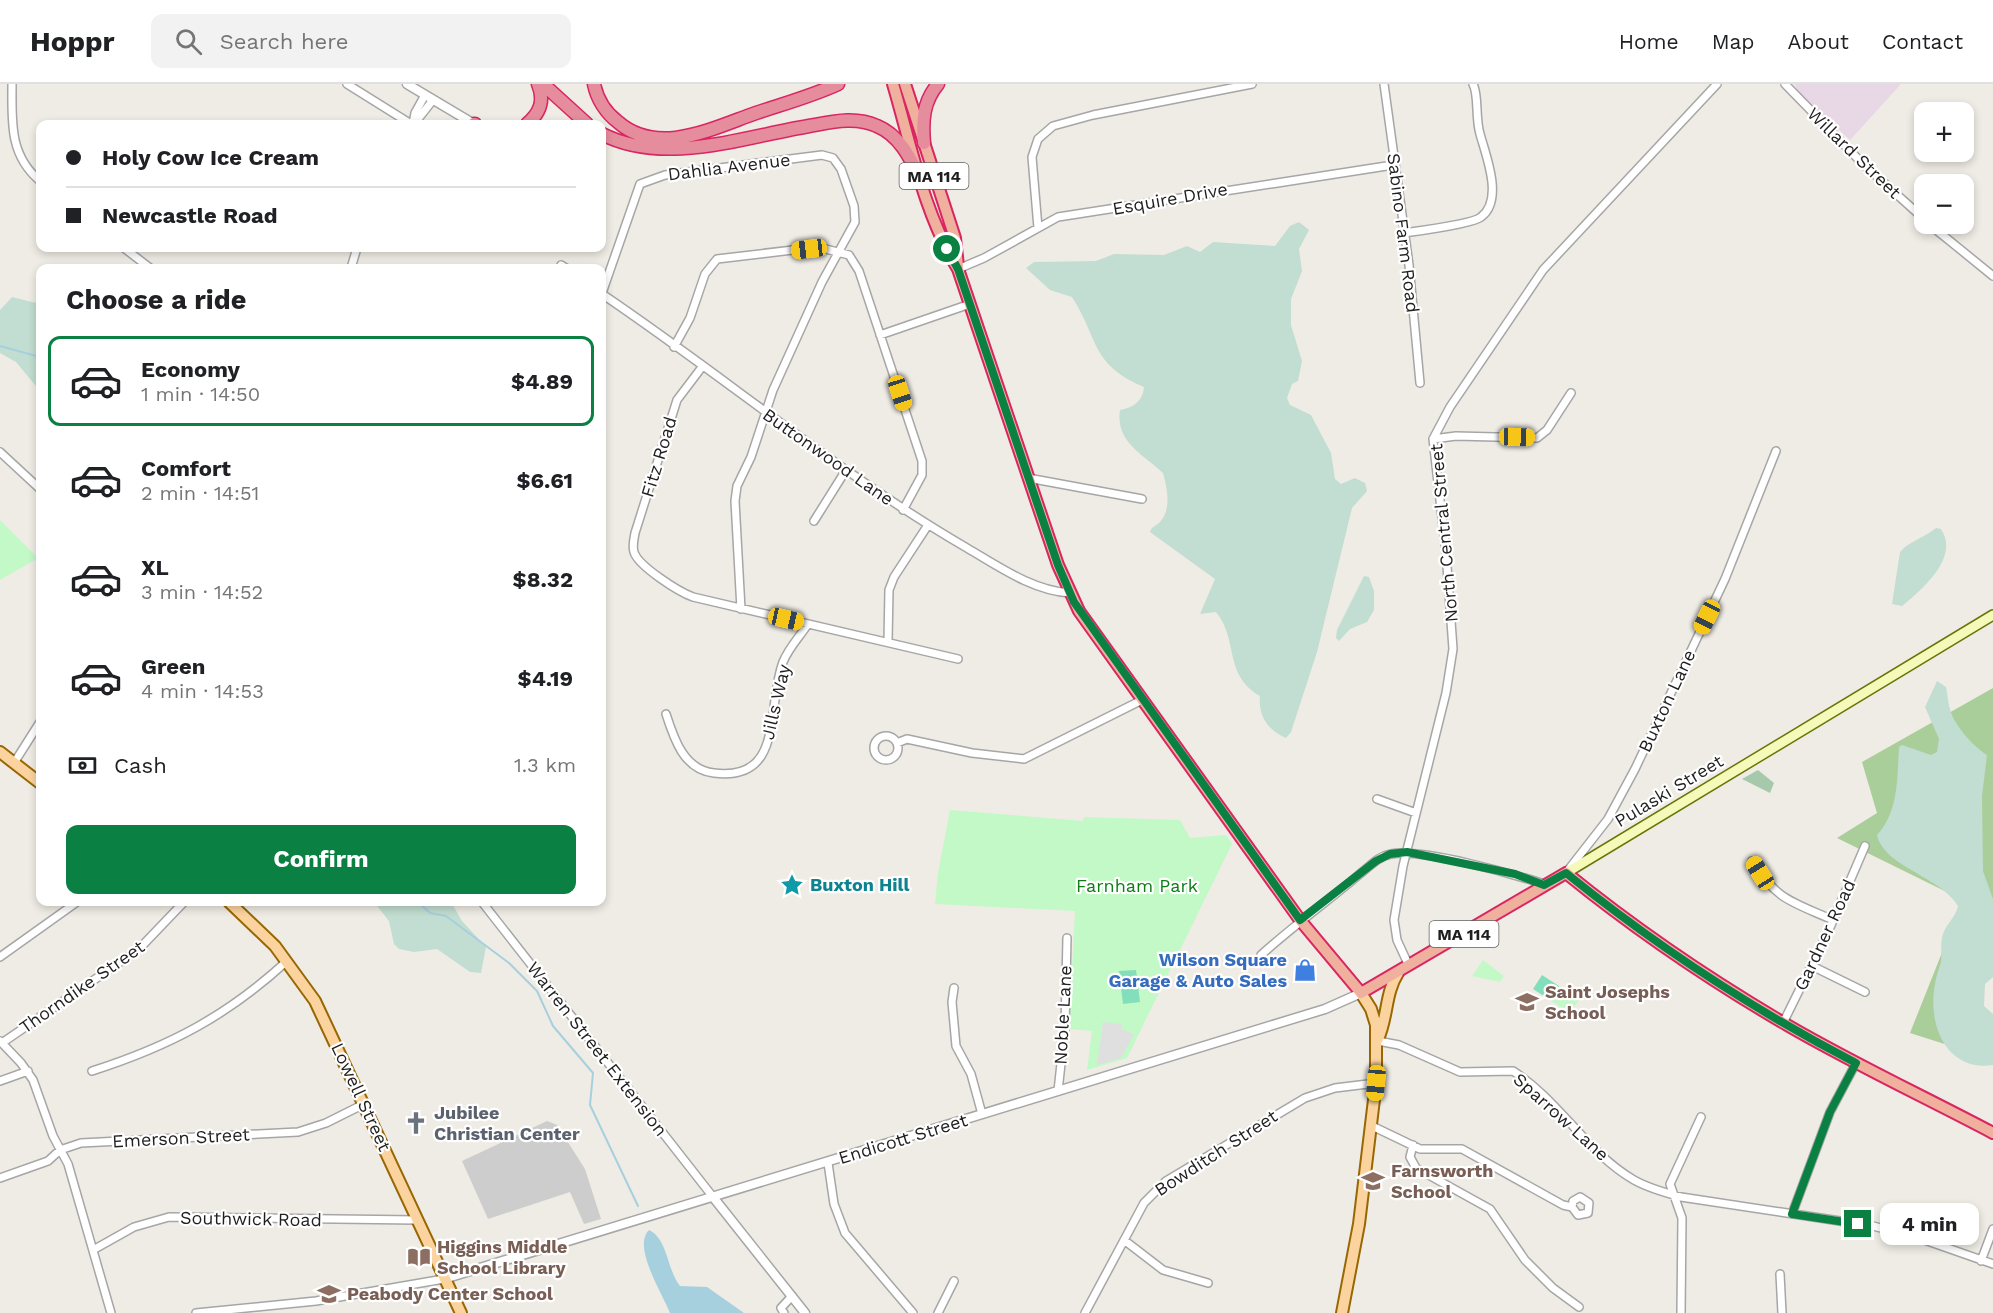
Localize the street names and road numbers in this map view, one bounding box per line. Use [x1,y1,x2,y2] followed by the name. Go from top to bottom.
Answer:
[1803,103,1906,203] street label: Willard Street
[666,149,791,184] street label: Dahlia Avenue
[1383,152,1424,314] street label: Sabino Farm Road
[900,163,968,189] road number: MA 114
[1111,178,1229,219] street label: Esquire Drive
[759,404,898,510] street label: Buttonwood Lane
[636,414,681,500] street label: Fitz Road
[1425,442,1462,623] street label: North Central Street
[1634,646,1699,755] street label: Buxton Lane
[757,662,795,742] street label: Jills Way
[1611,750,1727,831] street label: Pulaski Street
[1790,876,1859,994] street label: Gardner Road
[1430,921,1498,947] road number: MA 114
[15,935,149,1038] street label: Thorndike Street
[523,957,672,1140] street label: Warren Street Extension
[1049,965,1076,1065] street label: Noble Lane
[327,1039,396,1155] street label: Lowell Street
[1509,1068,1613,1165] street label: Sparrow Lane
[1150,1105,1281,1200] street label: Bowditch Street
[836,1109,970,1168] street label: Endicott Street
[112,1123,251,1152] street label: Emerson Street
[180,1207,322,1230] street label: Southwick Road

